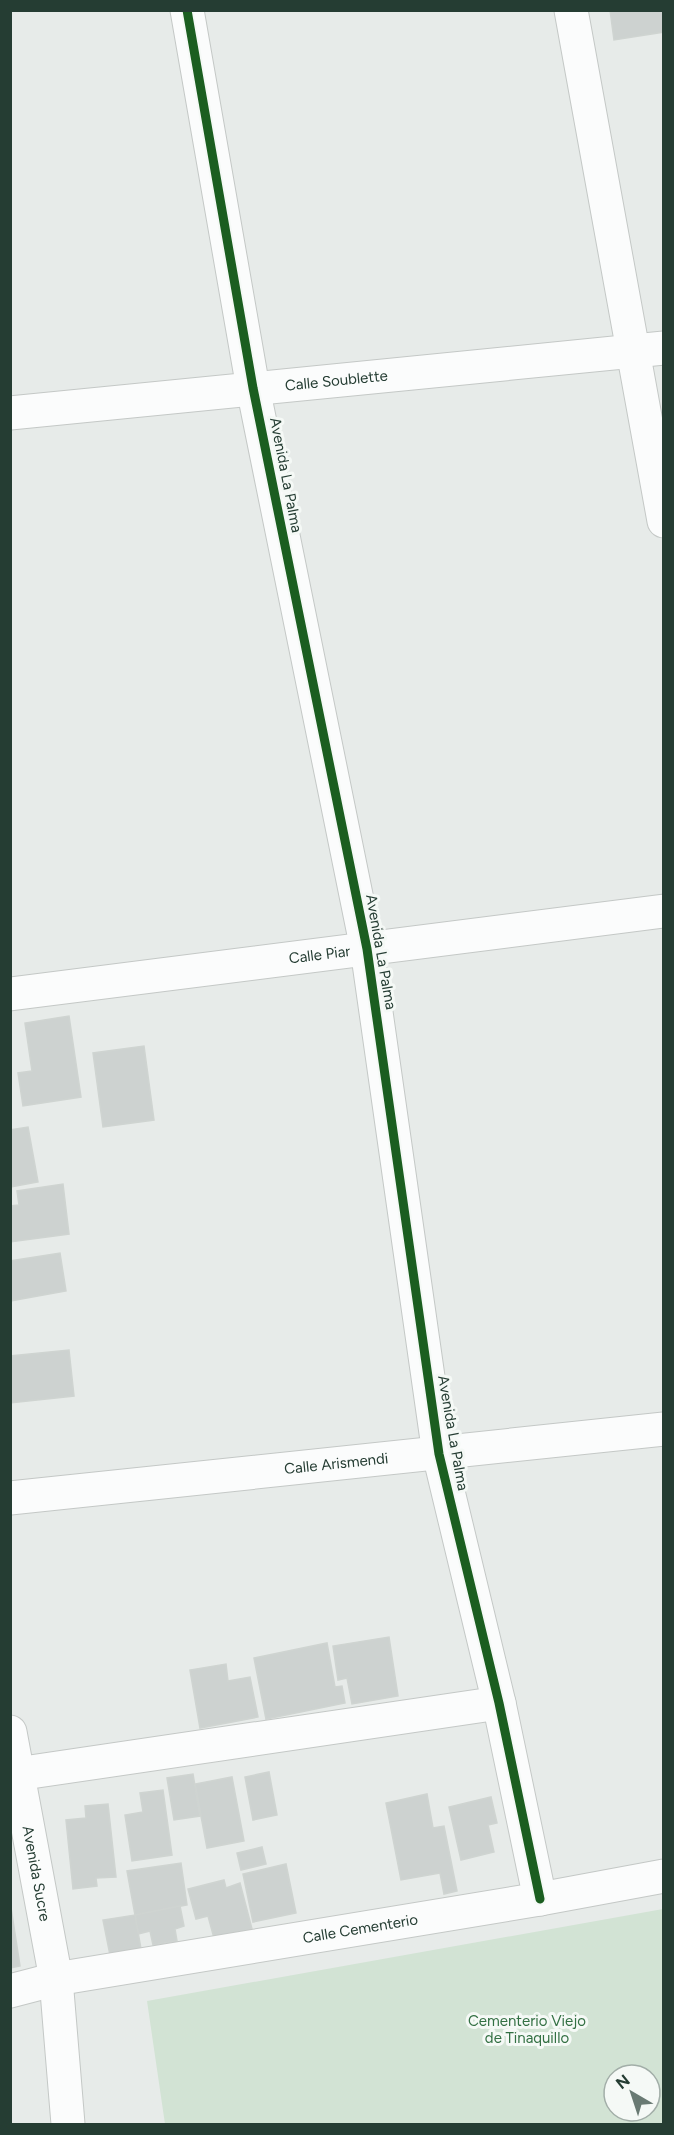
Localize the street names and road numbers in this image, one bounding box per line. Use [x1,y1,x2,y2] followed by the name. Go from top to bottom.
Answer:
[284,367,389,395] street label: Calle Soublette
[266,416,306,534] street label: Avenida La Palma
[362,893,400,1011] street label: Avenida La Palma
[288,942,351,968] street label: Calle Piar
[434,1374,472,1492] street label: Avenida La Palma
[283,1449,389,1478] street label: Calle Arismendi
[19,1824,54,1923] street label: Avenida Sucre
[301,1910,420,1947] street label: Calle Cementerio

